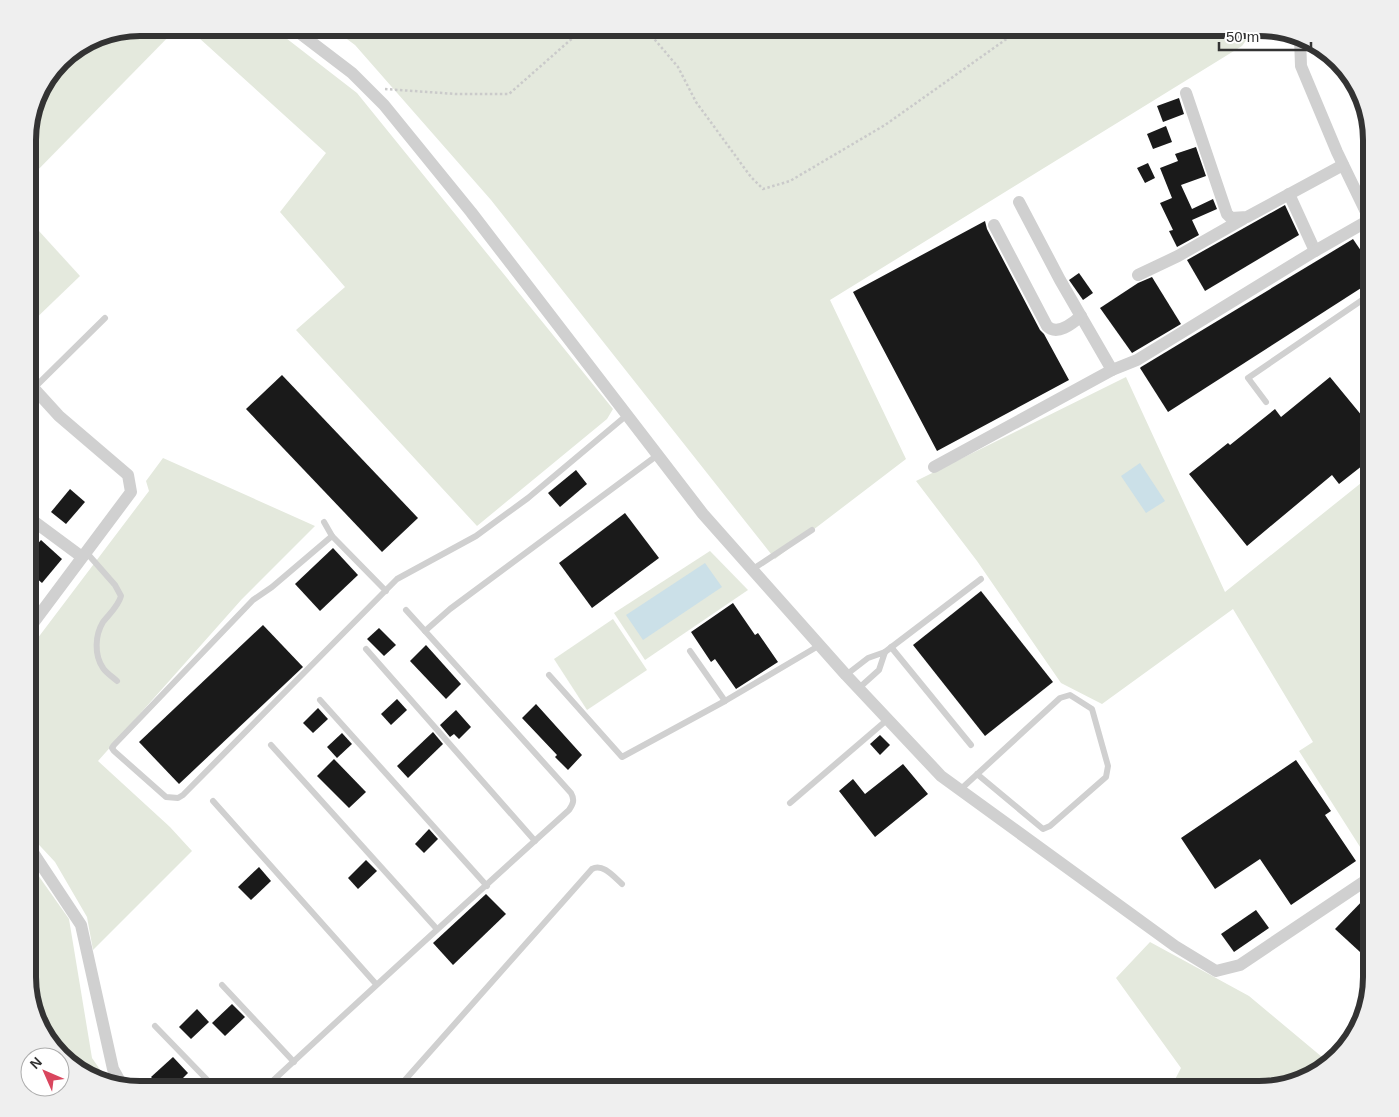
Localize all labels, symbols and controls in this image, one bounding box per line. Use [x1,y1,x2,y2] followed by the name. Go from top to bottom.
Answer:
[1219,20,1312,52] scale bar
[1226,28,1259,45] text: 50 m
[20,1047,70,1097] north arrow
[27,1054,45,1072] text: N

